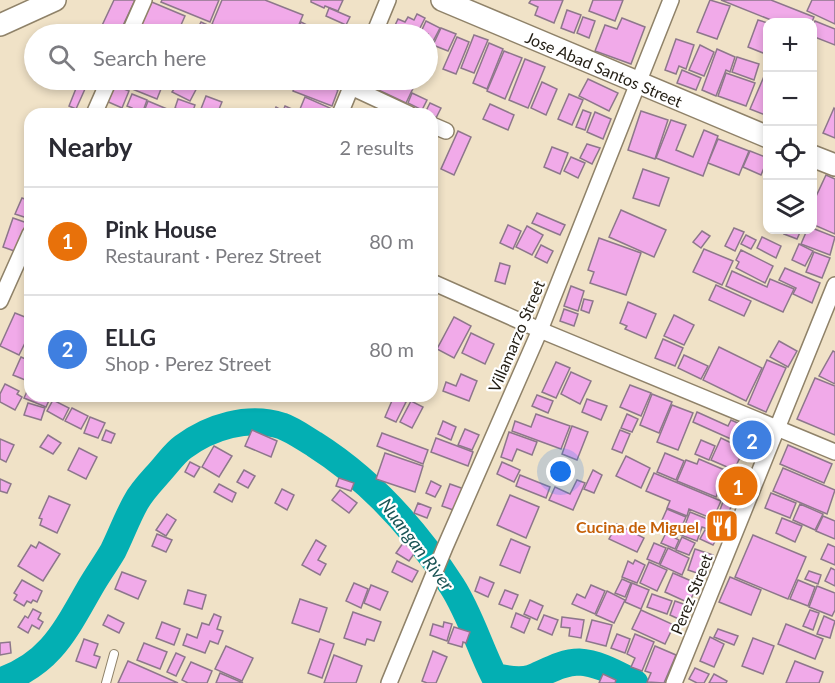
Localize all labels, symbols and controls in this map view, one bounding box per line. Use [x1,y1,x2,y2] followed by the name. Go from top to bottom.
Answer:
[763,18,817,234] map controls
[763,18,817,72] button: +
[24,24,438,90] search box
[523,27,686,111] street label: Jose Abad Santos Street
[45,41,78,74] icon: search
[93,44,206,71] text: Search here
[763,72,817,126] button: −
[763,126,817,180] button: locate
[48,131,133,163] text: Nearby
[339,135,414,159] text: 2 results
[763,180,817,234] button: layers
[105,216,217,243] text: Pink House
[62,229,73,253] text: 1
[369,229,414,253] text: 80 m
[105,243,321,267] text: Restaurant · Perez Street
[484,277,548,395] street label: Villamarzo Street
[105,324,156,351] text: ELLG
[62,337,73,361] text: 2
[369,337,414,361] text: 80 m
[105,351,271,375] text: Shop · Perez Street
[732,418,771,462] pin: 2
[546,457,575,486] your location
[718,464,758,508] pin: 1
[375,493,459,595] water label: Nuangan River
[704,508,740,544] restaurant icon: Cucina de Miguel
[576,517,699,536] place label: Cucina de Miguel
[666,551,716,637] street label: Perez Street

